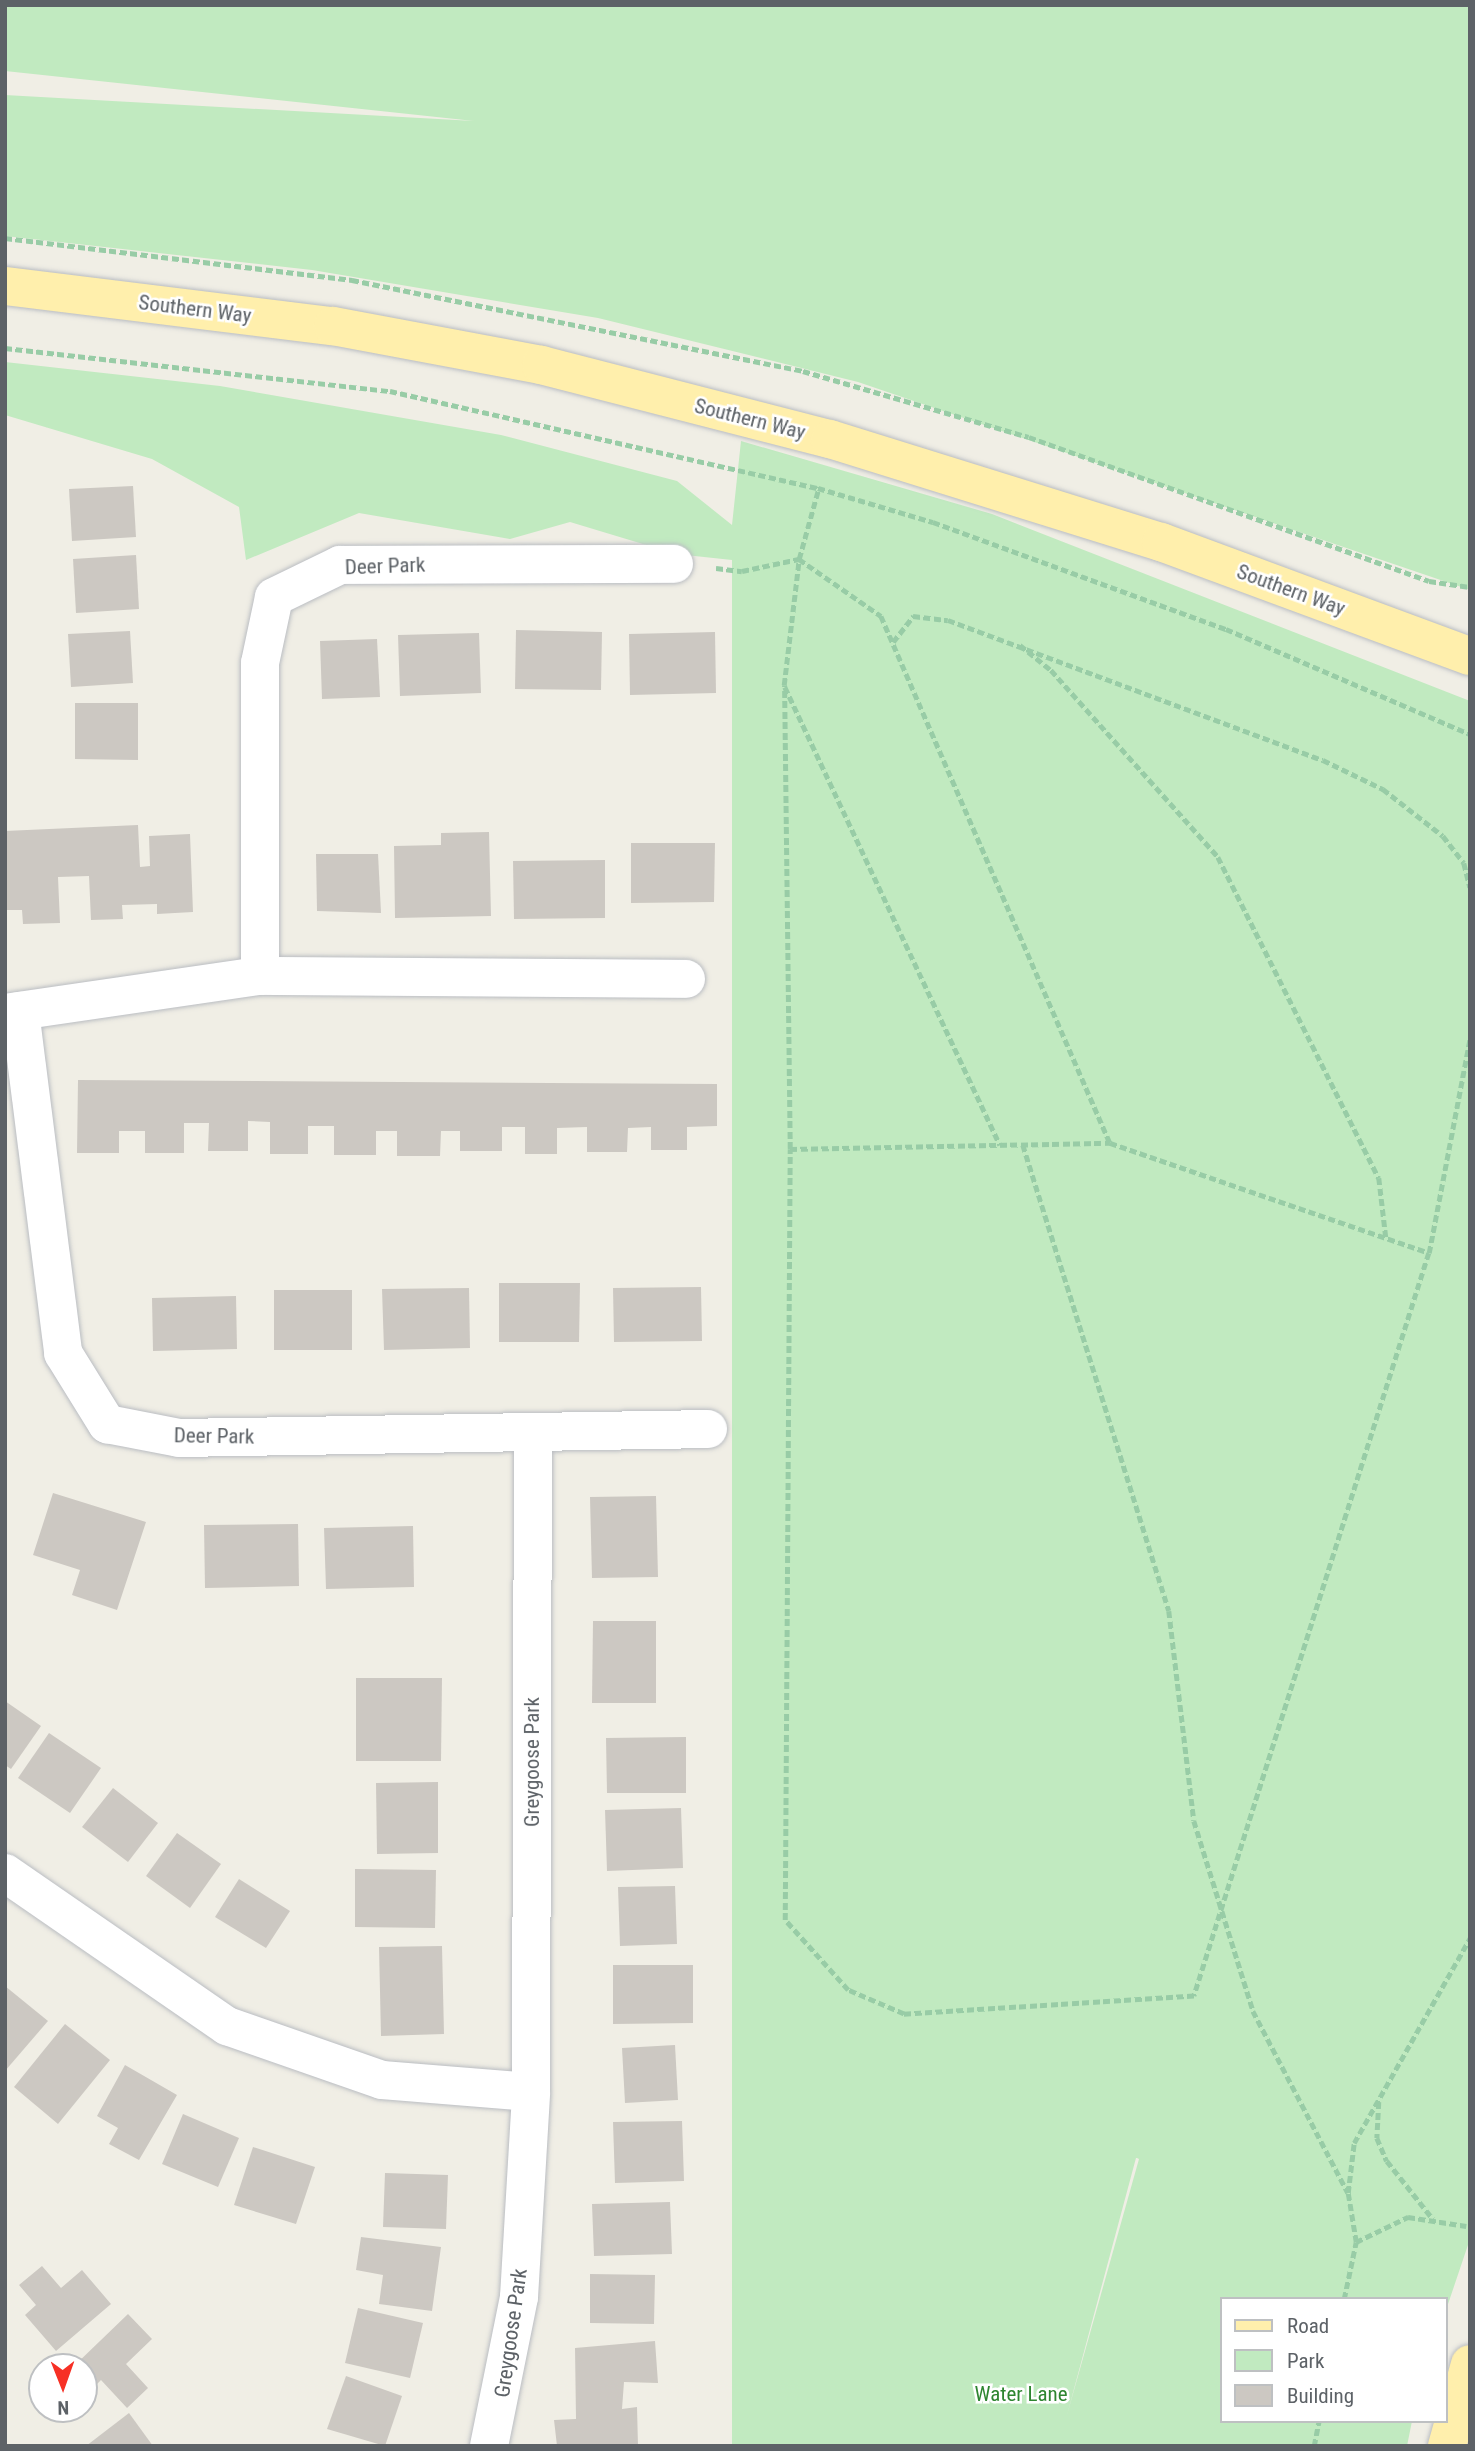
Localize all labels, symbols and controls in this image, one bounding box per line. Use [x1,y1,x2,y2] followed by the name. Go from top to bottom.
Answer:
[137,290,253,328] street label: Southern Way
[692,393,808,445] street label: Southern Way
[344,552,426,580] street label: Deer Park
[1233,559,1349,621] street label: Southern Way
[174,1423,254,1449] street label: Deer Park
[519,1697,545,1827] street label: Greygoose Park
[489,2267,533,2399] street label: Greygoose Park
[1220,2297,1447,2423] legend
[1287,2314,1329,2338] text: Road
[1287,2349,1324,2373] text: Park
[28,2353,98,2423] north arrow
[974,2381,1068,2407] park label: Water Lane
[1287,2384,1354,2408] text: Building
[57,2396,69,2419] text: N

